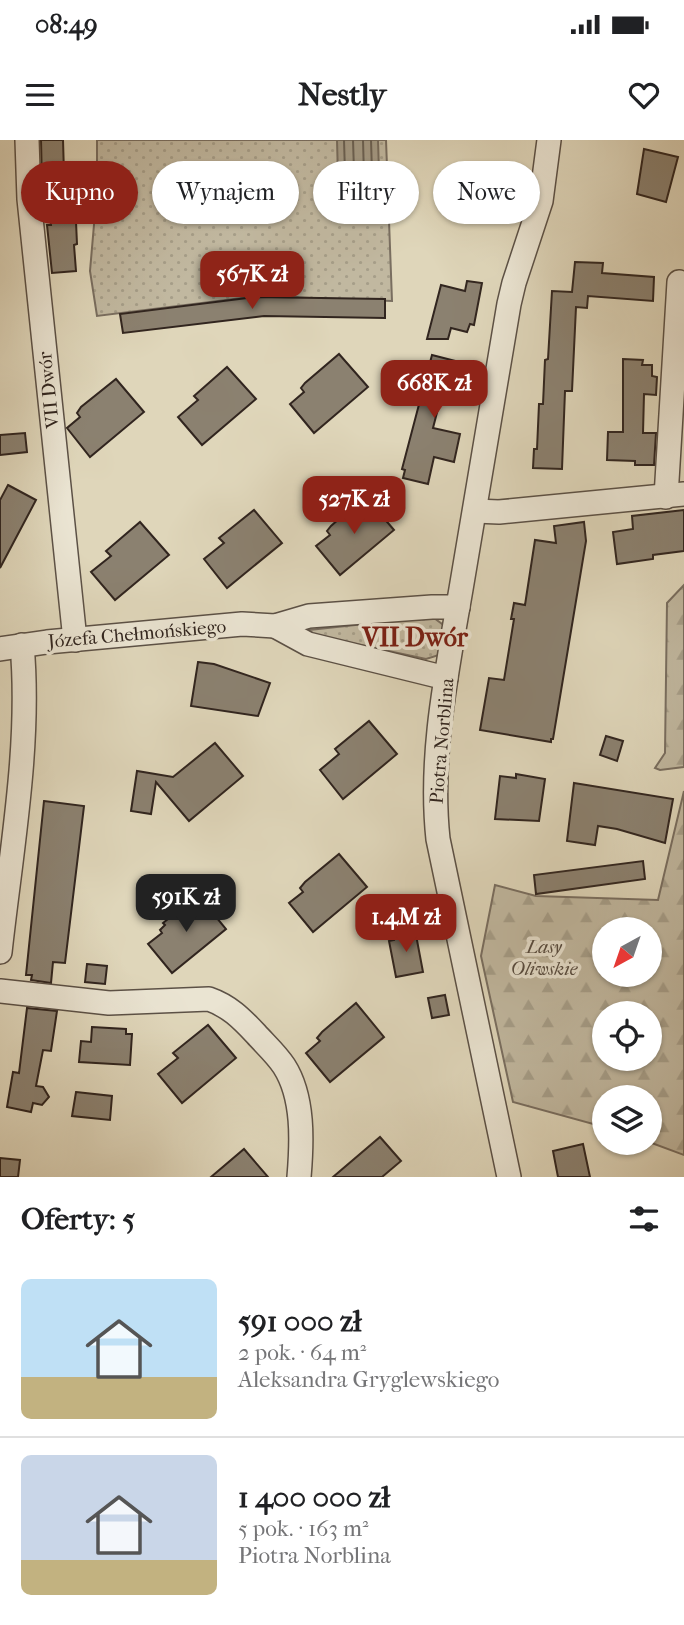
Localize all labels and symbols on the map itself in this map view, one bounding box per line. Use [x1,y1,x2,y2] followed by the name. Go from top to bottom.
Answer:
[187,251,317,311] pin: 567K zł
[34,350,64,431] street label: VII Dwór
[369,360,499,420] pin: 668K zł
[289,476,419,536] pin: 527K zł
[45,615,227,653] street label: Józefa Chełmońskiego
[361,622,469,653] district label: VII Dwór
[426,677,458,805] street label: Piotra Norblina
[121,874,251,934] pin: 591K zł
[341,894,471,954] pin: 1.4M zł
[592,917,662,987] north arrow
[511,936,579,980] park label: Lasy Oliwskie

